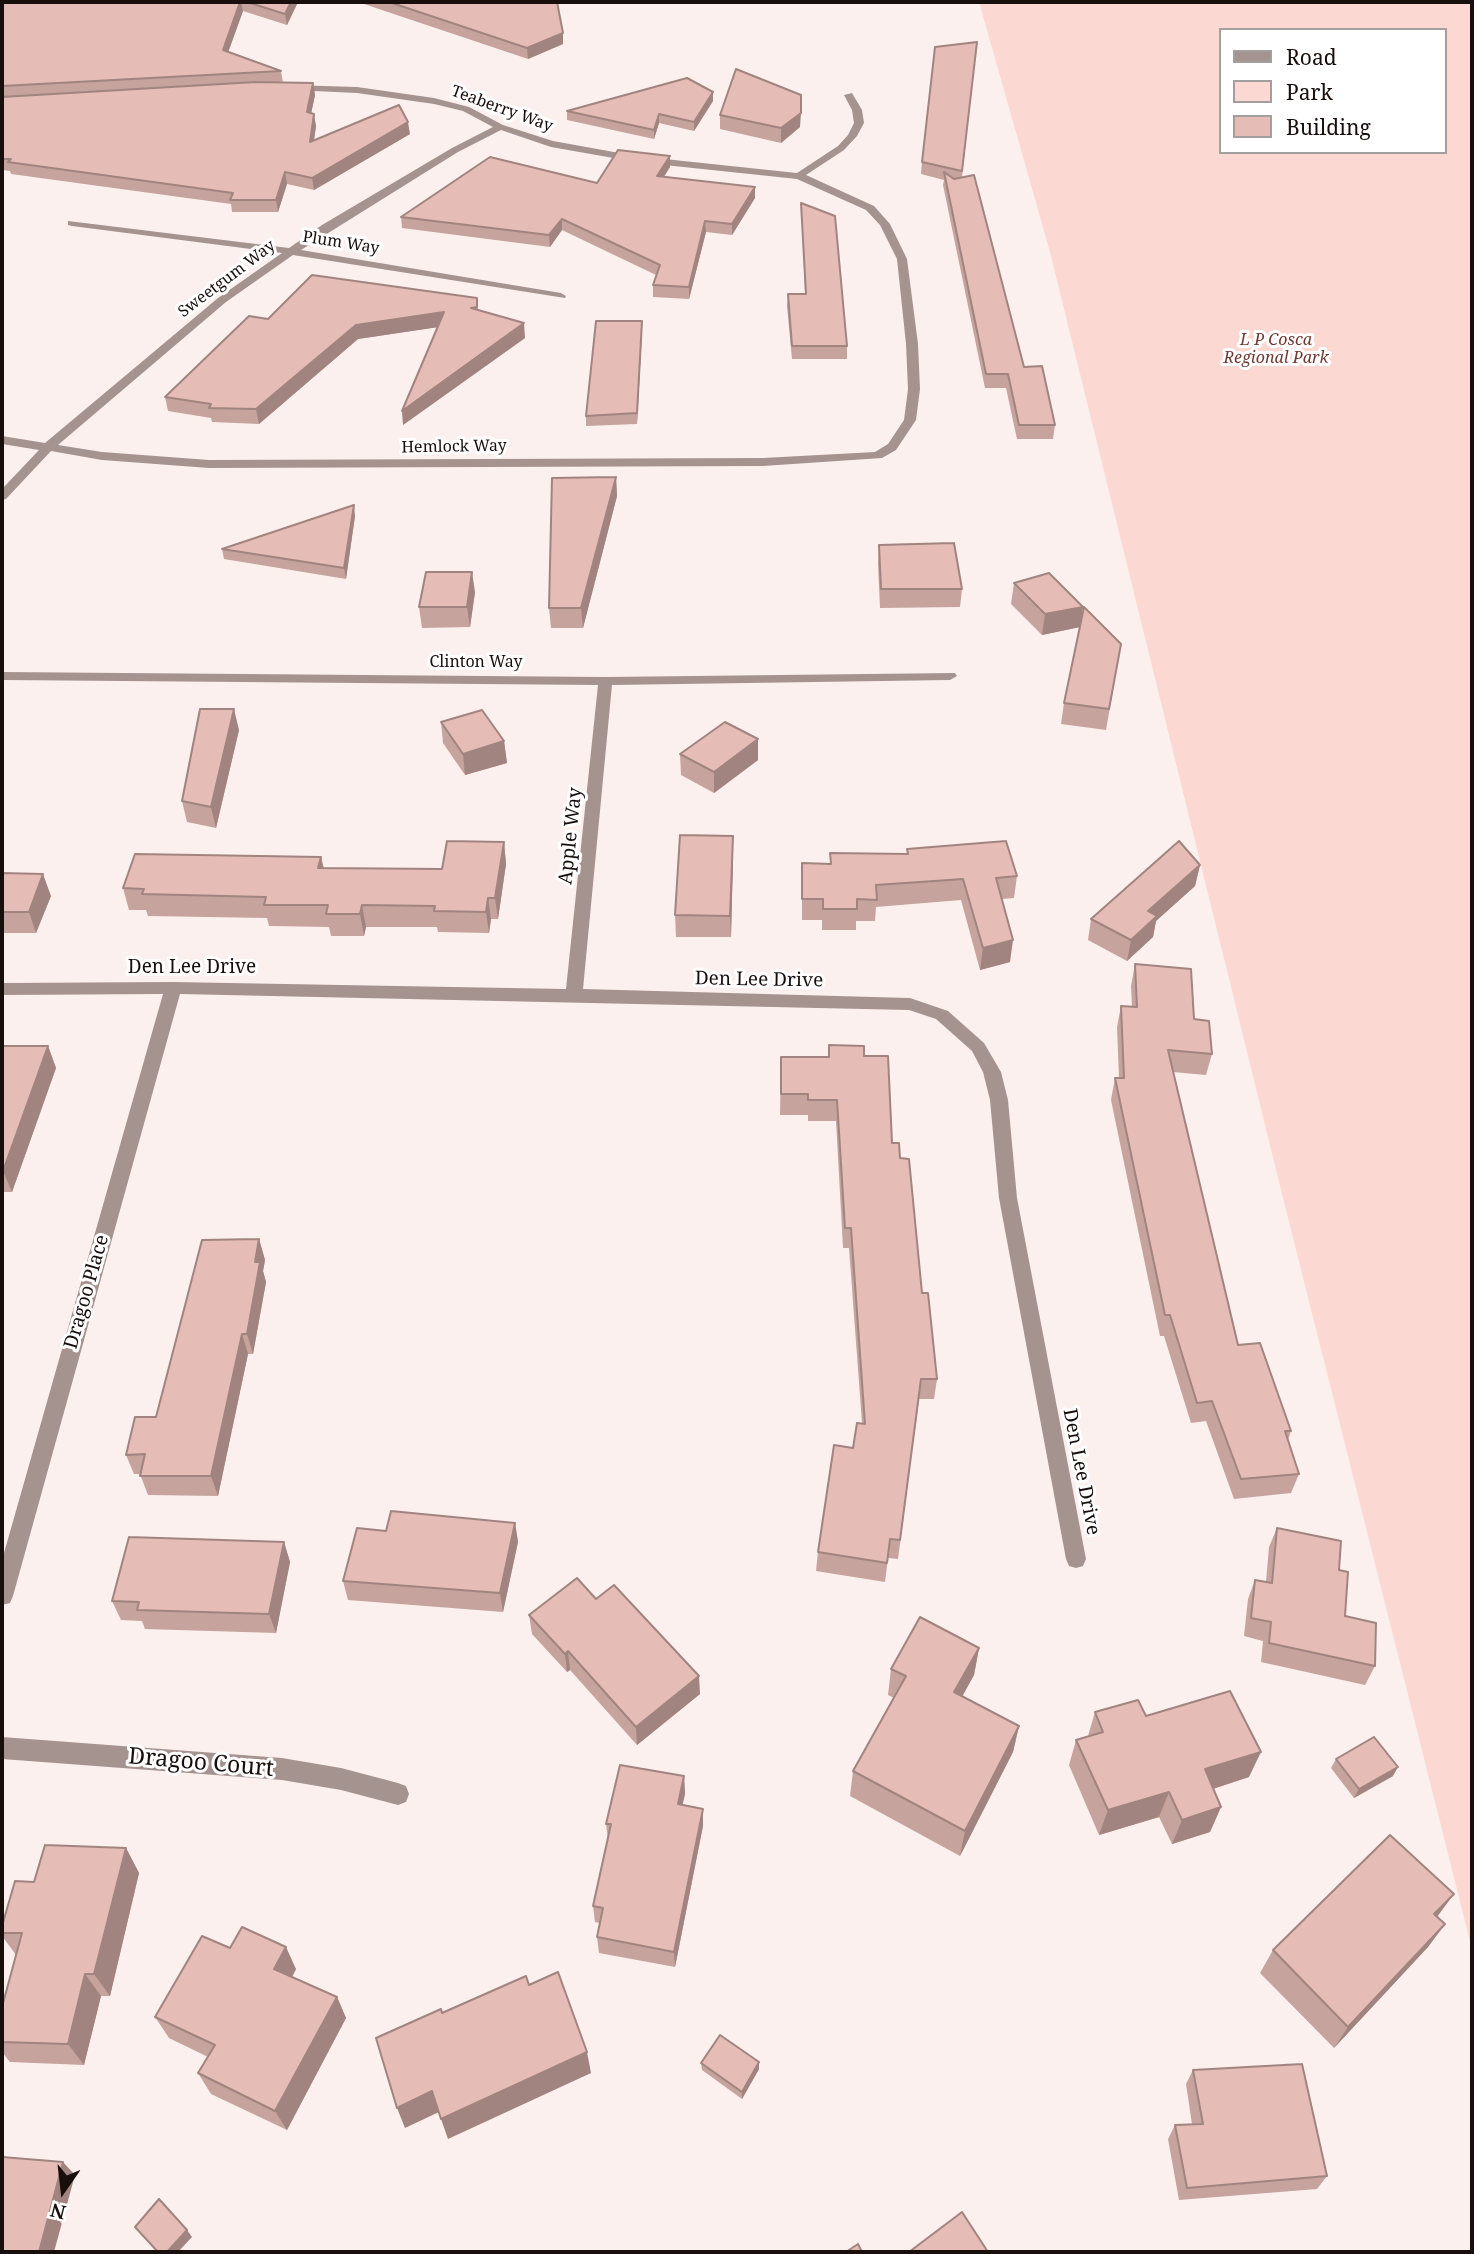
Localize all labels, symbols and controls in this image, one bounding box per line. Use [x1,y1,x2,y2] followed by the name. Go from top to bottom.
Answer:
[1218,28,1446,154] legend
[1286,43,1337,71] text: Road
[1286,78,1333,106] text: Park
[449,82,555,136] street label: Teaberry Way
[1286,113,1371,141] text: Building
[301,227,381,259] street label: Plum Way
[175,236,279,322] street label: Sweetgum Way
[1223,330,1329,368] park label: L P Cosca Regional Park
[401,436,507,458] street label: Hemlock Way
[430,652,522,672] street label: Clinton Way
[555,786,587,886] street label: Apple Way
[128,957,256,979] street label: Den Lee Drive
[695,967,823,993] street label: Den Lee Drive
[60,1232,114,1352] street label: Dragoo Place
[1058,1407,1104,1537] street label: Den Lee Drive
[127,1743,275,1783] street label: Dragoo Court
[28,2156,98,2226] north arrow
[48,2197,68,2226] text: N

